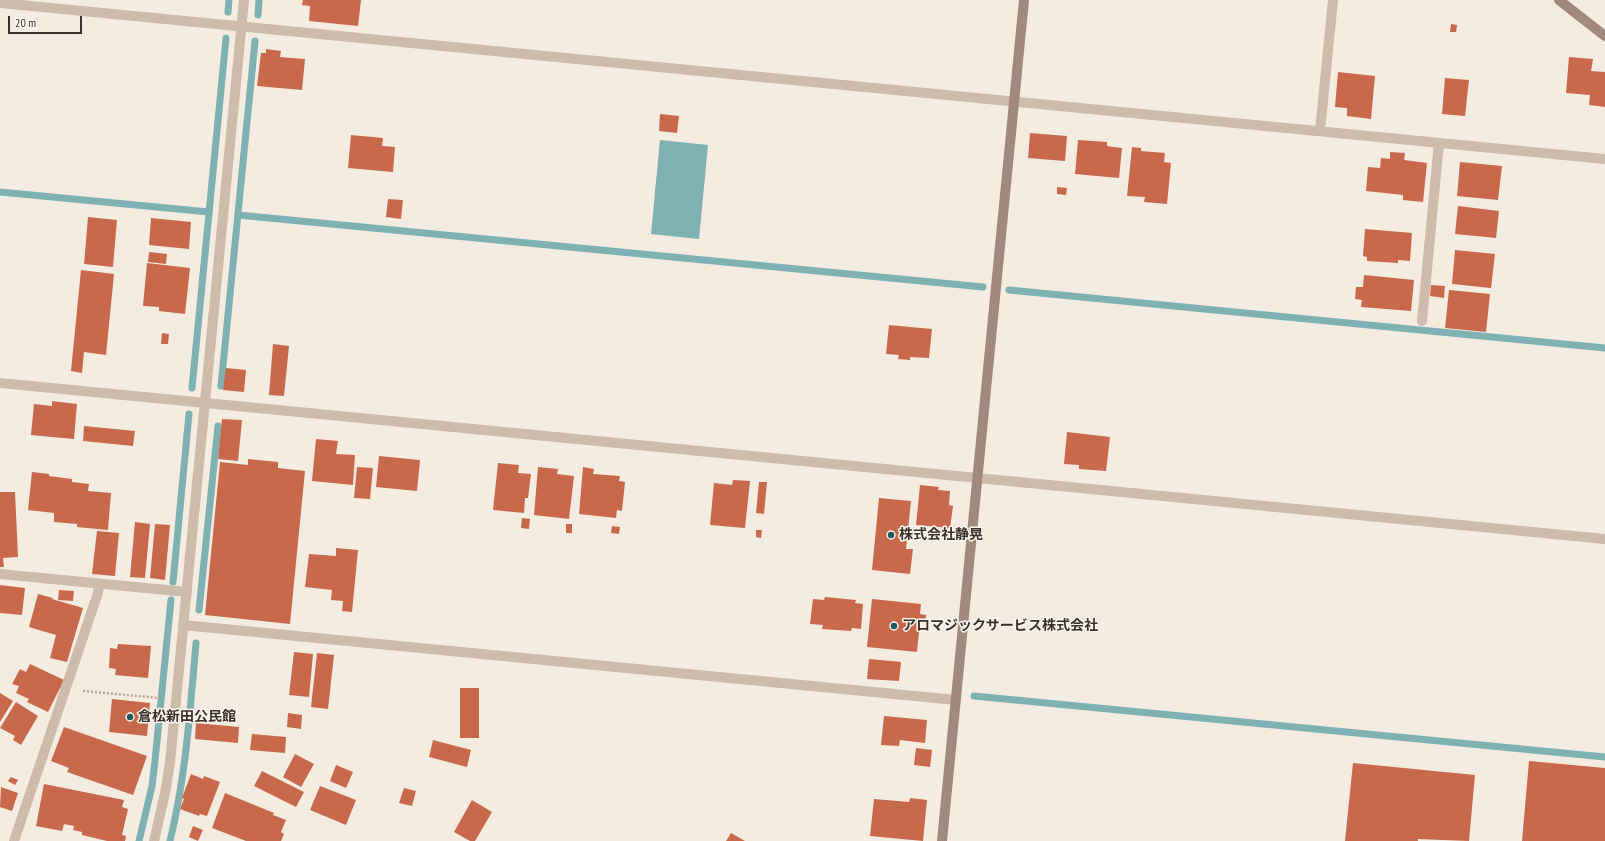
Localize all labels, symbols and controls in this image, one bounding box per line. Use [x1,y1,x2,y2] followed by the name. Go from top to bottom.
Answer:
[10,8,84,34] scale bar
[15,15,36,30] text: 20 m
[899,527,983,543] place label: 株式会社静晃
[886,530,896,540] marker: 株式会社静晃
[902,618,1098,634] place label: アロマジックサービス株式会社
[889,621,899,631] marker: アロマジックサービス株式会社
[138,709,236,725] place label: 倉松新田公民館
[125,712,135,722] marker: 倉松新田公民館

